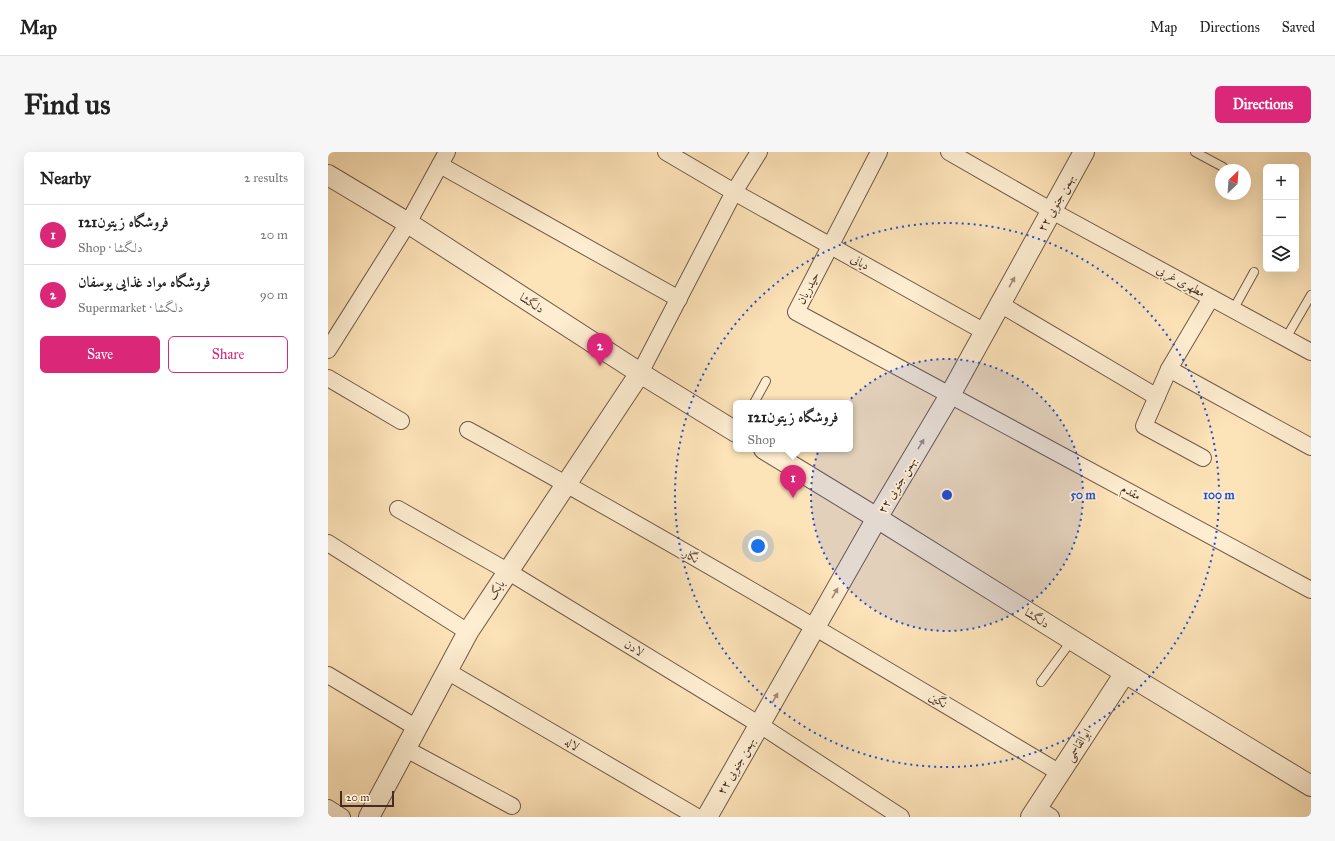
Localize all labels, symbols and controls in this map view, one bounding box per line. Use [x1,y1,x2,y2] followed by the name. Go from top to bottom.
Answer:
[20,16,57,39] text: Map
[1150,19,1177,36] text: Map
[1199,19,1260,36] text: Directions
[1282,19,1315,36] text: Saved
[1215,86,1311,123] button: Directions
[24,87,110,122] text: Find us
[1215,164,1251,200] north arrow
[1263,164,1299,272] map controls
[1263,164,1299,200] button: +
[40,168,91,189] text: Nearby
[244,170,288,186] text: 2 results
[1035,172,1079,235] street label: ۲۲ بهمن جنوبی
[1263,200,1299,236] button: −
[78,213,169,231] text: فروشگاه زیتون121
[50,227,56,243] text: 1
[260,227,288,243] text: 20 m
[1263,236,1299,272] button: layers
[78,240,143,256] text: Shop · دلگشا
[848,251,872,274] street label: دیانی
[1153,262,1208,302] street label: مطهری غربی
[794,269,823,307] street label: حیدریان
[78,273,210,291] text: فروشگاه مواد غذایی یوسفان
[1009,277,1016,288] one-way arrow
[50,287,56,303] text: 2
[260,287,288,303] text: 90 m
[517,289,547,316] street label: دلگشا
[78,300,183,316] text: Supermarket · دلگشا
[587,333,613,366] pin: 2
[40,336,160,373] button: Save
[168,336,288,373] button: Share
[733,400,853,452] popup
[748,408,838,426] text: فروشگاه زیتون121
[748,432,775,448] text: Shop
[917,439,925,449] one-way arrow
[875,454,921,517] street label: ۲۲ بهمن جنوبی
[780,465,806,498] pin: 1
[1117,481,1143,506] street label: مقدم
[940,488,954,502] centre of rings
[1070,488,1097,502] text: 50 m
[1203,488,1236,502] text: 100 m
[748,536,768,556] your location
[680,545,702,566] street label: نگار
[484,577,508,603] street label: بابک
[831,587,838,599] one-way arrow
[1022,604,1052,631] street label: دلگشا
[622,637,646,659] street label: لادن
[926,688,950,711] street label: نگین
[772,692,778,704] one-way arrow
[1062,726,1096,765] street label: ابوالقاسمی
[562,734,582,754] street label: لاله
[714,735,760,798] street label: ۲۲ بهمن جنوبی
[340,789,394,808] scale bar
[346,791,369,804] text: 20 m

